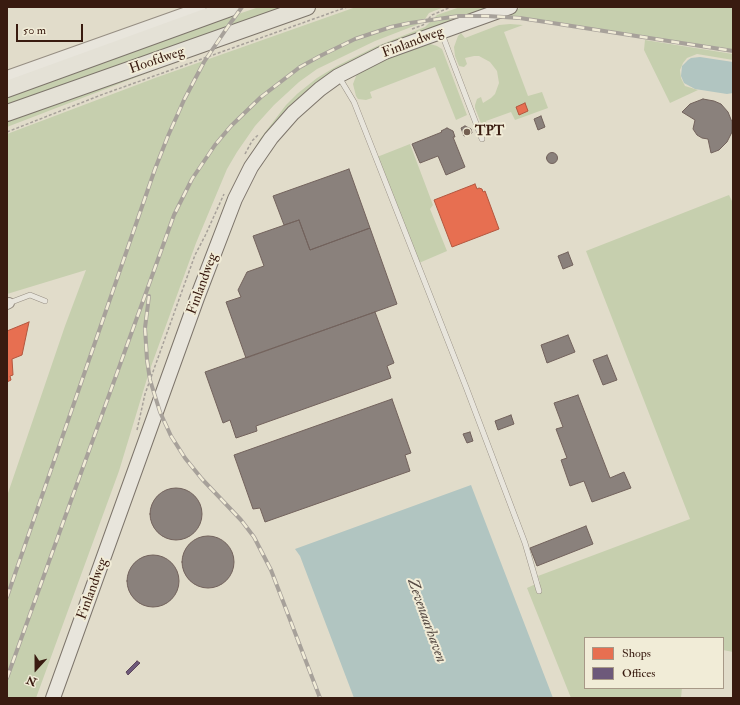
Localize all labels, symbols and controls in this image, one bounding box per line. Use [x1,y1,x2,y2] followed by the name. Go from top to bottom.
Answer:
[18,16,85,42] scale bar
[23,23,46,38] text: 50 m
[380,24,446,62] street label: Finlandweg
[127,44,187,78] street label: Hoofdweg
[475,124,504,140] place label: TPT
[462,127,472,137] marker: TPT
[184,251,222,317] street label: Finlandweg
[74,556,112,622] street label: Finlandweg
[403,577,449,665] water label: Zevenaarhaven
[584,637,724,689] legend
[622,646,651,661] text: Shops
[16,649,56,689] north arrow
[622,666,655,681] text: Offices
[25,673,38,689] text: N

